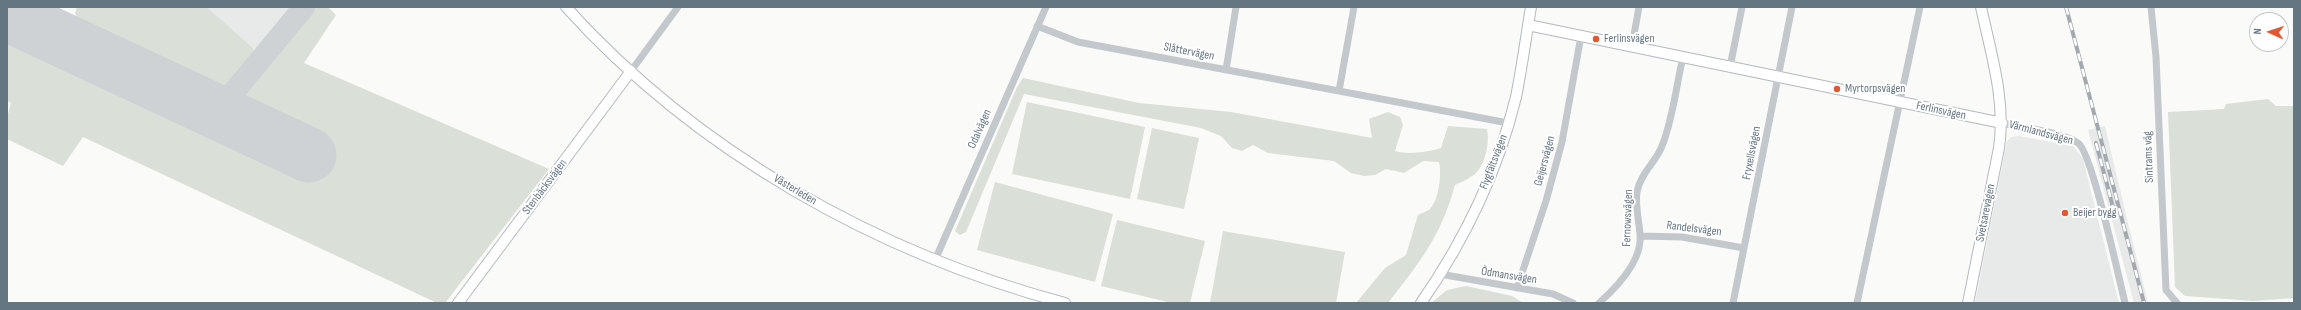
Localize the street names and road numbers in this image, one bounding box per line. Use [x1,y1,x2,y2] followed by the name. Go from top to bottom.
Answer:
[1162,40,1216,64] street label: Slåttervägen
[1915,99,1967,123] street label: Ferlinsvägen
[965,107,995,151] street label: Odalvägen
[2007,118,2075,148] street label: Värmlandsvägen
[1740,125,1764,181] street label: Fryxellsvägen
[2141,131,2157,183] street label: Sintrams väg
[1477,132,1511,192] street label: Flygfältsvägen
[1531,134,1559,188] street label: Geijersvägen
[520,157,570,217] street label: Stenbäcksvägen
[771,172,819,208] street label: Västerleden
[1973,183,1999,243] street label: Svetsarevägen
[1620,189,1636,247] street label: Fernowsvägen
[1666,218,1722,240] street label: Randelsvägen
[1480,264,1538,288] street label: Ödmansvägen

